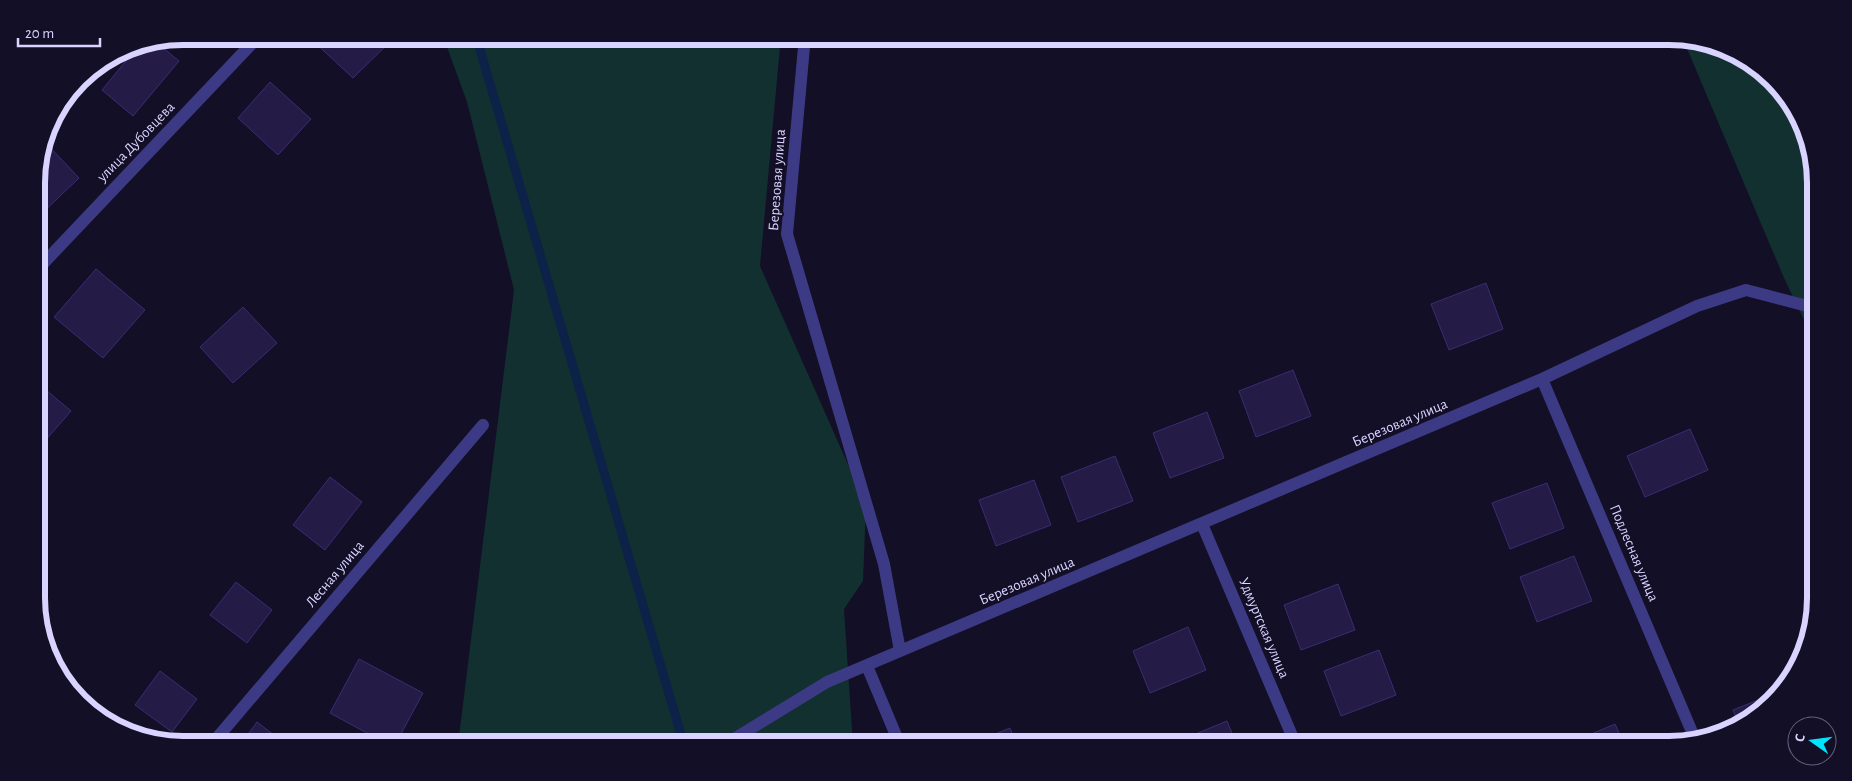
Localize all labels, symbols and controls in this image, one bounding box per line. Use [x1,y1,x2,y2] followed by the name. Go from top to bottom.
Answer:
[18,15,100,47] scale bar
[25,26,54,41] text: 20 m
[94,99,178,185] street label: улица Дубовцева
[766,129,788,231] street label: Березовая улица
[1350,396,1450,450] street label: Березовая улица
[1607,502,1661,604] street label: Подлесная улица
[303,538,367,610] street label: Лесная улица
[977,554,1077,608] street label: Березовая улица
[1236,576,1292,681] street label: Удмуртская улица
[1787,716,1837,766] north arrow
[1793,732,1808,744] text: С

